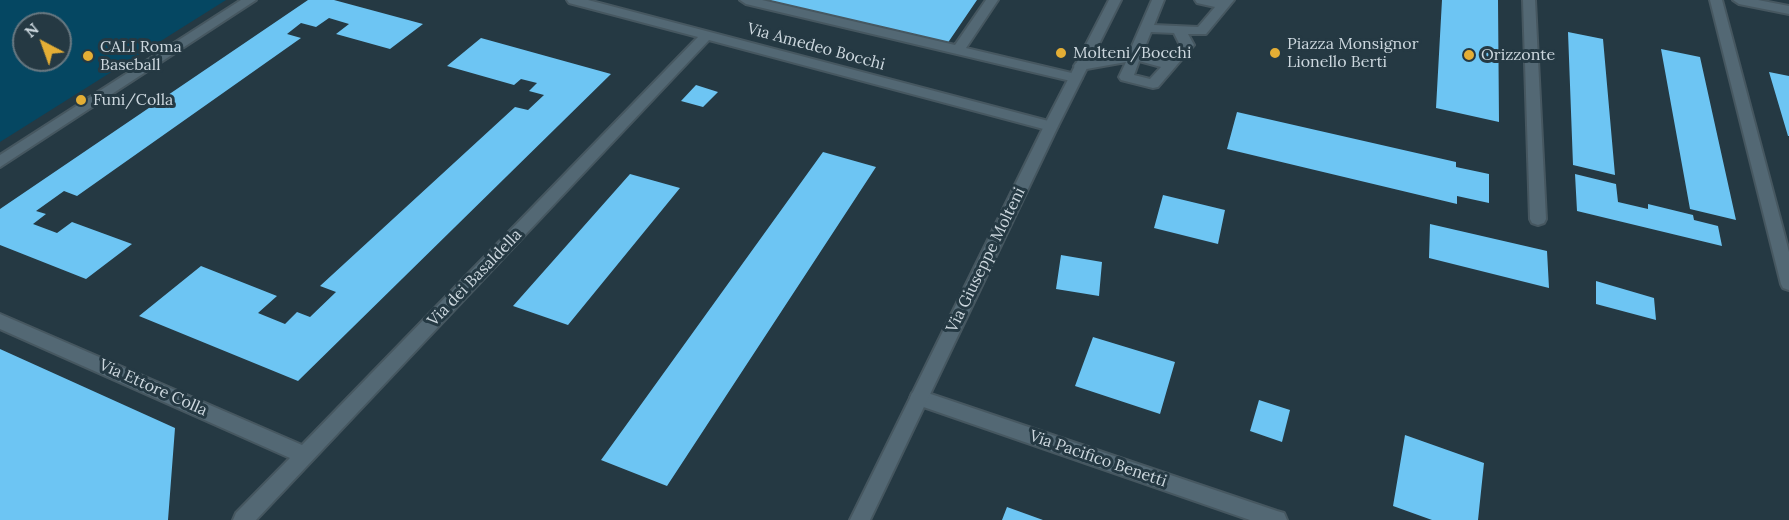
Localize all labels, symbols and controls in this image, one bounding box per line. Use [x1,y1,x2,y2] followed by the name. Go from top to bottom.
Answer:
[12,12,72,72] north arrow
[20,18,43,42] text: N
[745,19,887,75] street label: Via Amedeo Bocchi
[1287,34,1419,72] place label: Piazza Monsignor Lionello Berti
[100,37,182,75] place label: CALI Roma Baseball
[1073,43,1191,63] place label: Molteni/Bocchi
[1481,45,1555,65] place label: Orizzonte
[1054,46,1068,60] marker: Molteni/Bocchi
[1268,46,1282,60] marker: Piazza Monsignor Lionello Berti
[1462,48,1476,62] marker: Orizzonte
[81,49,95,63] marker: CALI Roma Baseball
[93,90,173,110] place label: Funi/Colla
[74,93,88,107] marker: Funi/Colla
[943,184,1029,336] street label: Via Giuseppe Molteni
[424,225,526,331] street label: Via dei Basaldella
[96,356,210,420] street label: Via Ettore Colla
[1027,426,1169,492] street label: Via Pacifico Benetti

